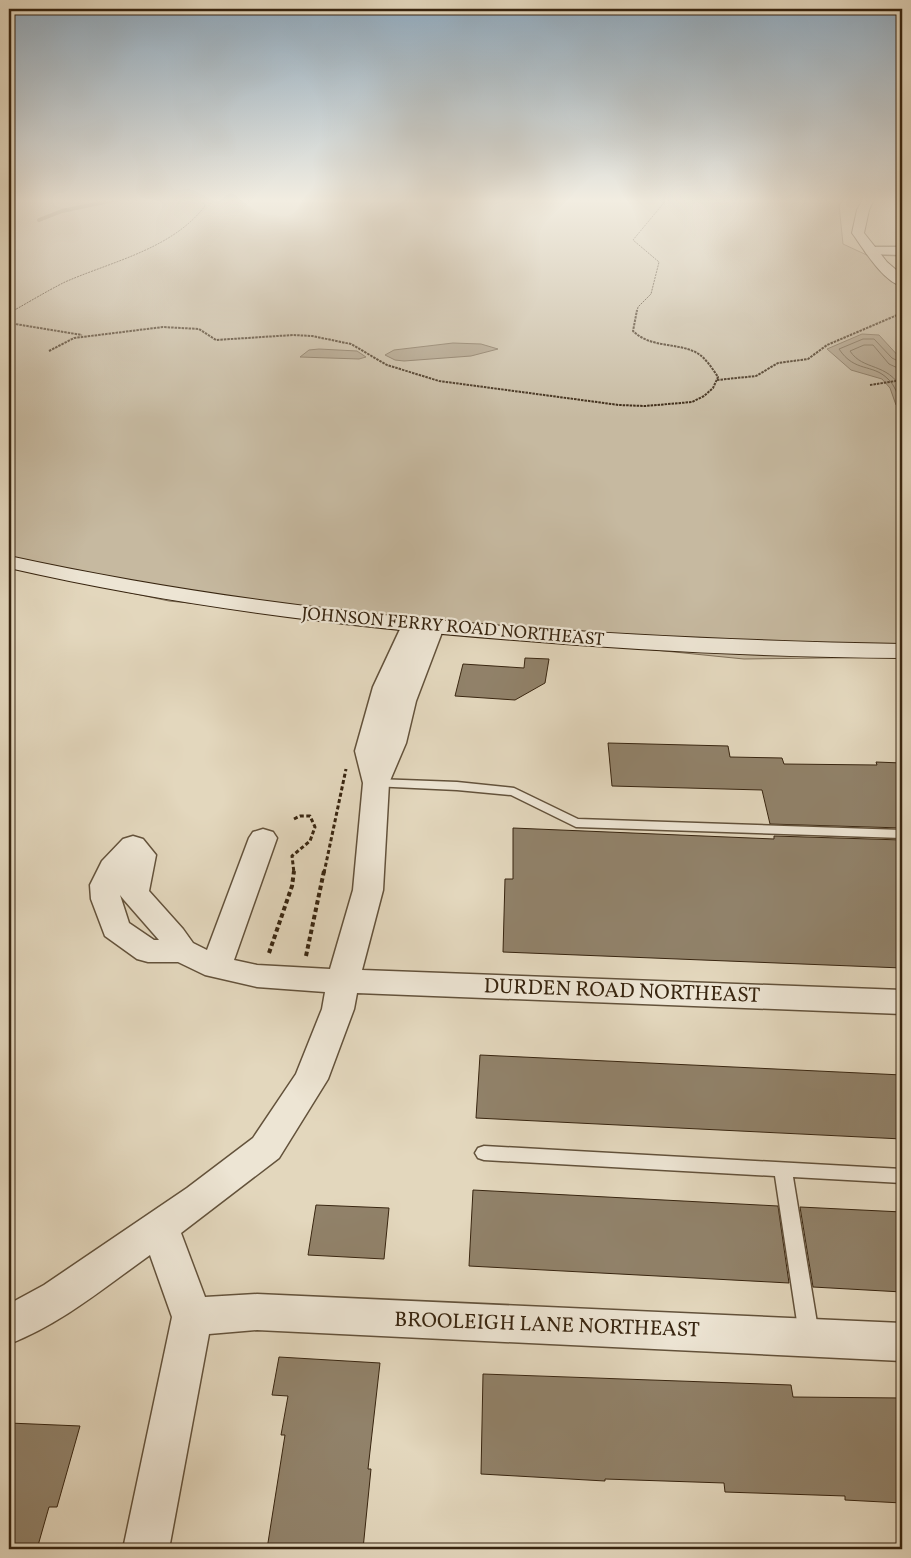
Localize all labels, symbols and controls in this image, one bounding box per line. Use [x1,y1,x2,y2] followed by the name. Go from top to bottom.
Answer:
[300,602,606,653] street label: JOHNSON FERRY ROAD NORTHEAST
[483,972,761,1011] street label: DURDEN ROAD NORTHEAST
[394,1306,700,1345] street label: BROOLEIGH LANE NORTHEAST

